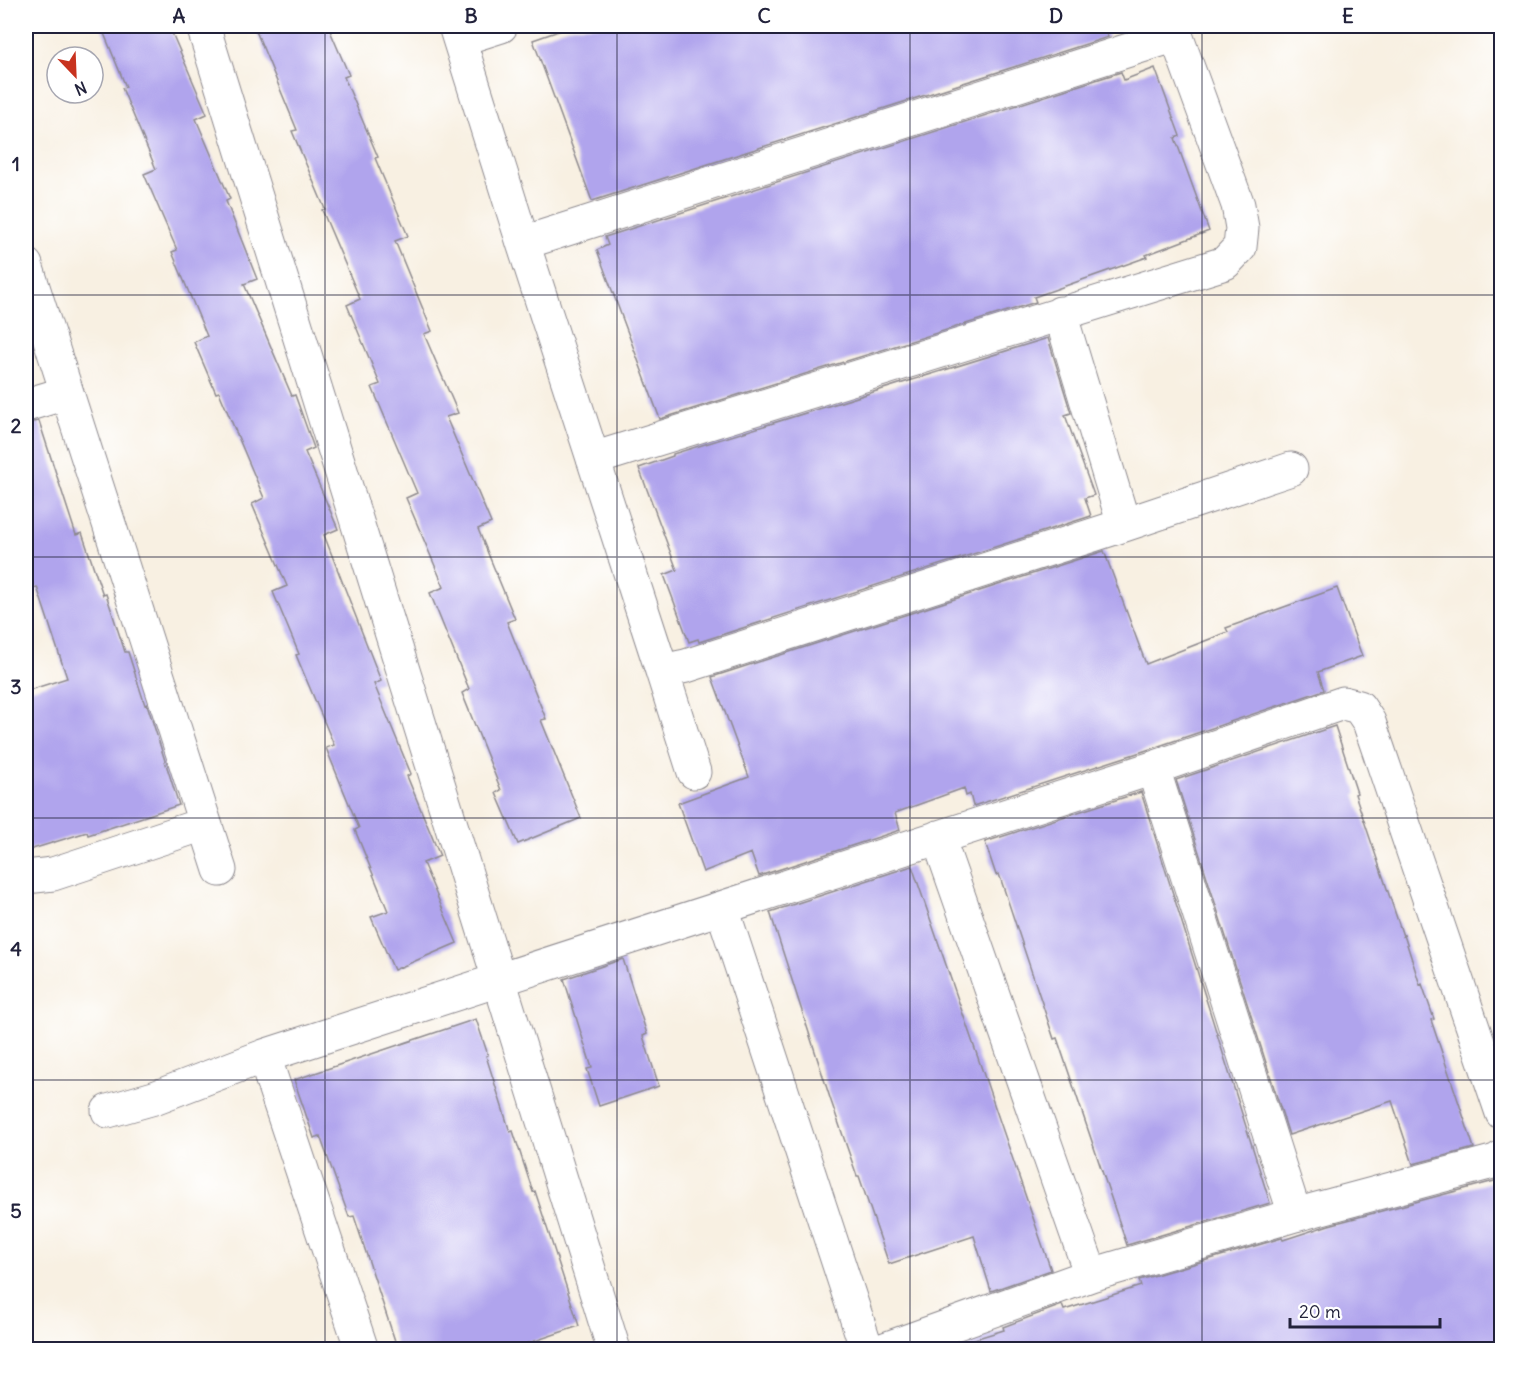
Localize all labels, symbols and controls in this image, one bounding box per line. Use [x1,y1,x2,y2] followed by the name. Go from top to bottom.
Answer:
[173,3,186,28] text: A
[464,3,478,28] text: B
[757,3,771,28] text: C
[1049,3,1063,28] text: D
[1342,3,1354,28] text: E
[45,45,105,105] north arrow
[72,77,90,100] text: N
[12,151,20,176] text: 1
[11,413,22,438] text: 2
[10,674,22,699] text: 3
[10,936,22,961] text: 4
[10,1198,22,1223] text: 5
[1290,1291,1440,1329] scale bar
[1299,1300,1341,1323] text: 20 m

